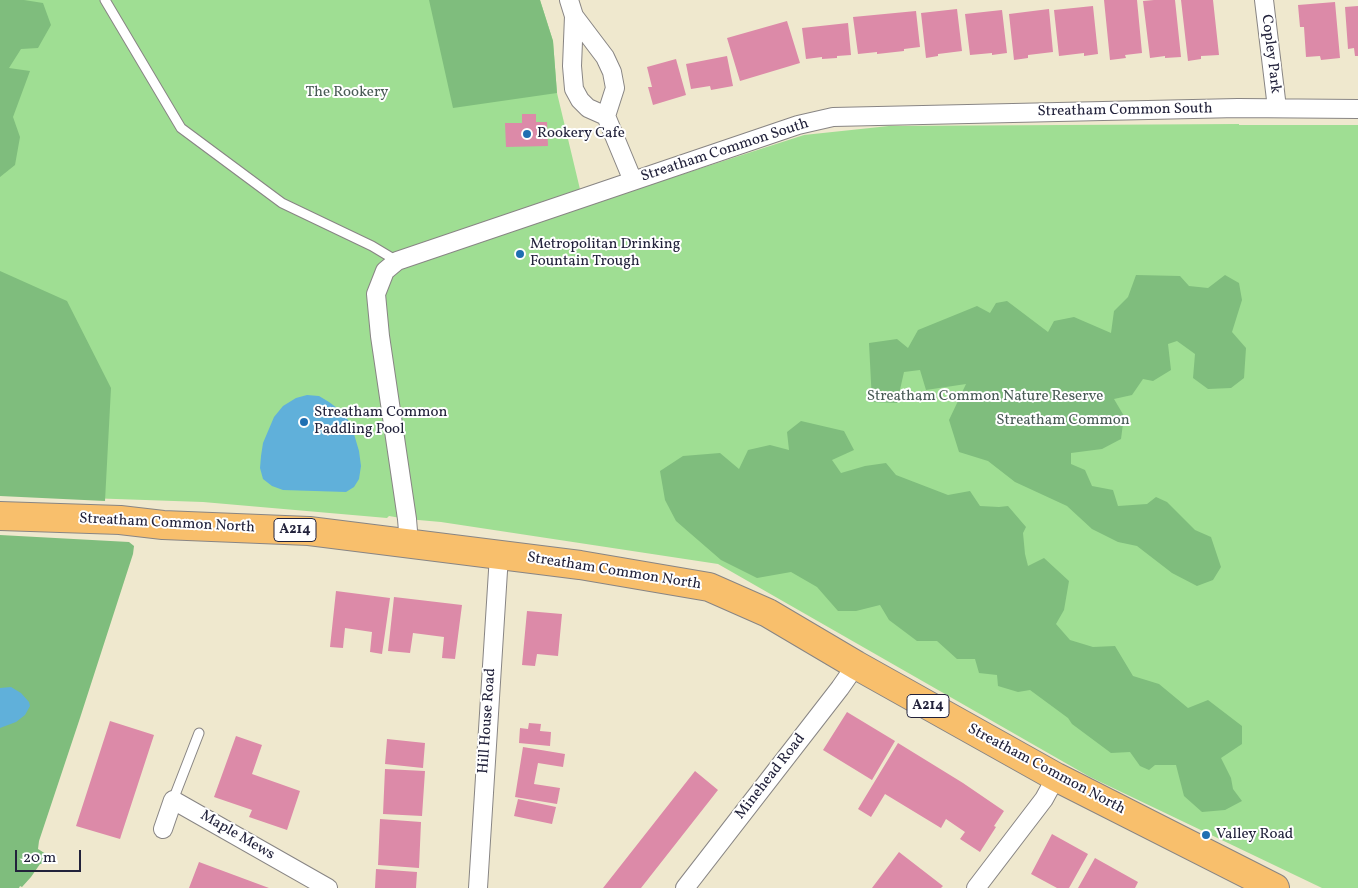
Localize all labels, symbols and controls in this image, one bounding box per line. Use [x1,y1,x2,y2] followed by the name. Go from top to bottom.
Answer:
[1256,13,1284,95] street label: Copley Park
[306,84,388,102] park label: The Rookery
[1037,100,1213,122] street label: Streatham Common South
[639,115,811,187] street label: Streatham Common South
[537,125,625,143] place label: Rookery Cafe
[521,128,533,140] marker: Rookery Cafe
[530,236,680,271] place label: Metropolitan Drinking Fountain Trough
[514,248,526,260] marker: Metropolitan Drinking Fountain Trough
[867,388,1103,406] park label: Streatham Common Nature Reserve
[314,404,447,439] place label: Streatham Common Paddling Pool
[996,412,1130,430] park label: Streatham Common
[298,416,310,428] marker: Streatham Common Paddling Pool
[79,510,255,538] street label: Streatham Common North
[274,518,316,542] road number: A214
[526,549,702,595] street label: Streatham Common North
[475,668,501,774] street label: Hill House Road
[907,694,949,718] road number: A214
[964,721,1128,819] street label: Streatham Common North
[732,731,810,823] street label: Minehead Road
[197,807,277,865] street label: Maple Mews
[1216,826,1293,844] place label: Valley Road
[1200,829,1212,841] marker: Valley Road
[18,840,84,872] scale bar
[23,848,56,869] text: 20 m

